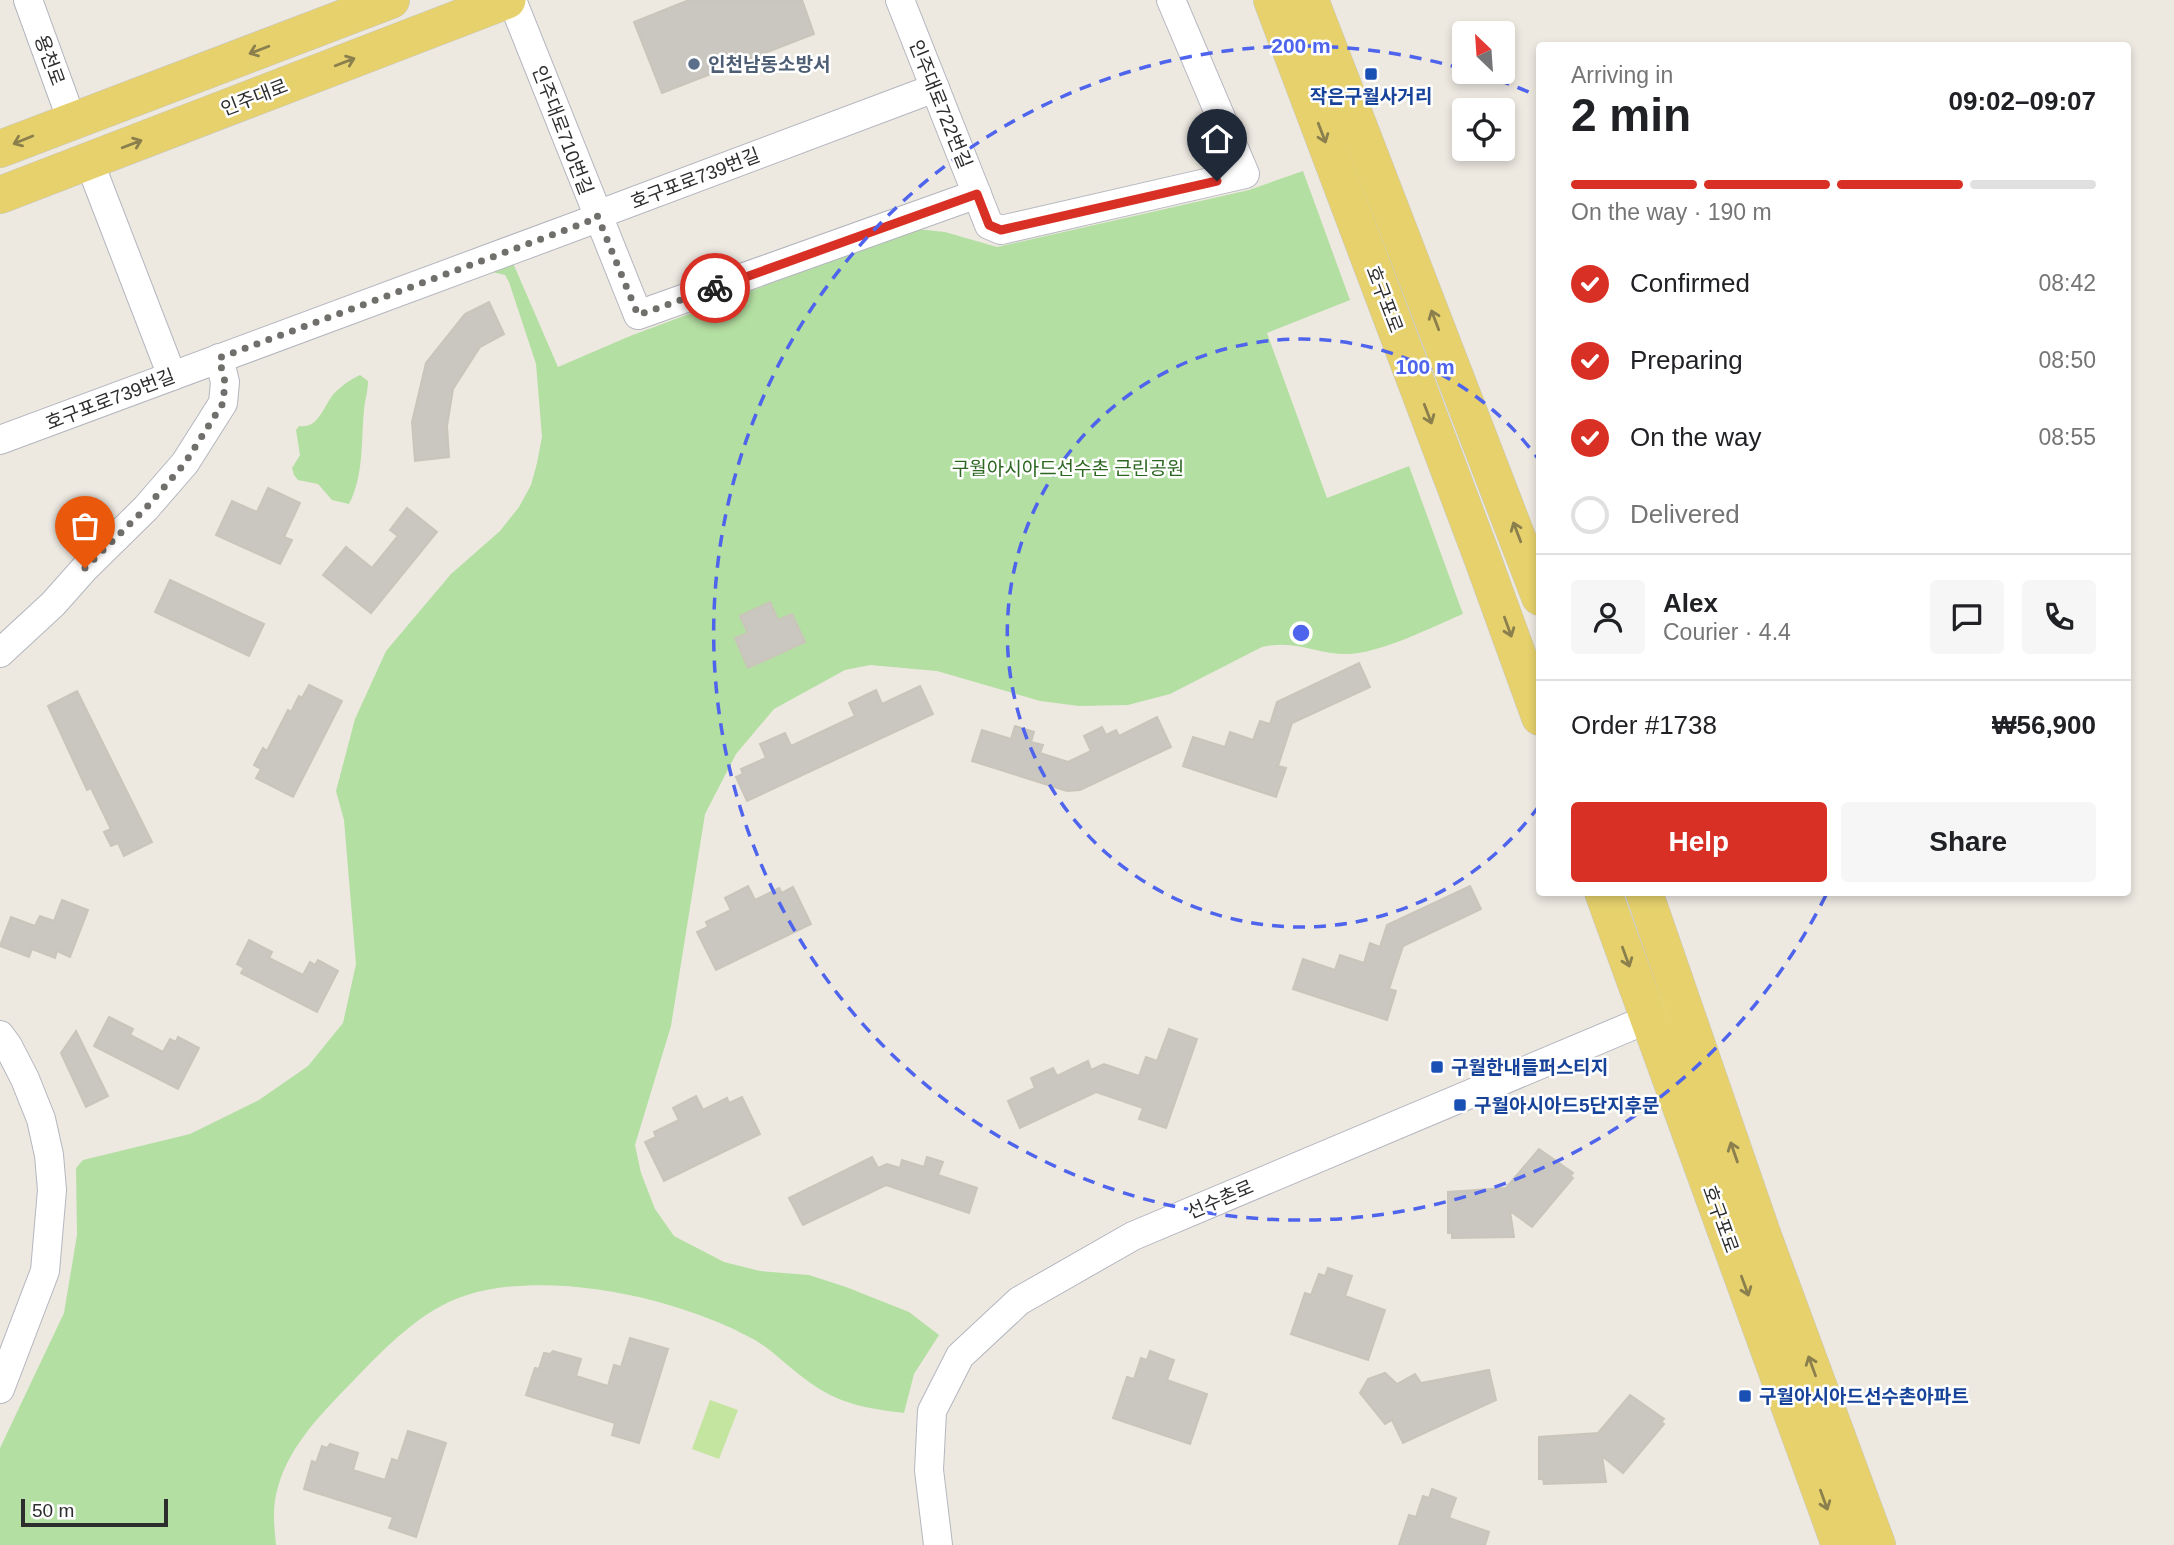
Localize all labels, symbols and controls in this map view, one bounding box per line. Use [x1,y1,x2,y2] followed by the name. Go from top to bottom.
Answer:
[1452,21,1516,84] north arrow
[1452,21,1515,161] map controls
[31,32,68,88] street label: 용천로
[1271,34,1331,57] text: 200 m
[905,37,976,171] street label: 인주대로722번길
[248,45,270,57] one-way arrow
[708,54,830,75] place label: 인천남동소방서
[333,55,355,68] one-way arrow
[686,56,702,72] marker: 인천남동소방서
[1571,62,1673,88] text: Arriving in
[528,63,597,198] street label: 인주대로710번길
[1363,66,1379,82] marker: 작은구월사거리
[218,75,291,120] street label: 인주대로
[1310,86,1432,107] place label: 작은구월사거리
[1949,86,2096,116] text: 09:02–09:07
[1571,89,1691,141] text: 2 min
[1452,98,1515,161] button: locate
[1187,109,1247,181] pin
[1198,120,1236,158] icon: home
[1317,121,1329,143] one-way arrow
[13,135,35,148] one-way arrow
[121,137,143,149] one-way arrow
[628,144,763,213] street label: 호구포로739번길
[1571,199,1772,225] text: On the way · 190 m
[680,253,750,323] courier
[1362,263,1407,336] street label: 호구포로
[1571,265,1609,303] icon: check
[1630,268,1750,298] text: Confirmed
[696,269,734,307] icon: bike
[2038,270,2096,296] text: 08:42
[1427,310,1440,332] one-way arrow
[1571,342,1609,380] icon: check
[1630,345,1743,375] text: Preparing
[2038,347,2096,373] text: 08:50
[1395,355,1455,378] text: 100 m
[43,365,178,434] street label: 호구포로739번길
[1423,403,1436,425] one-way arrow
[1571,419,1609,457] icon: check
[1630,422,1762,452] text: On the way
[2038,424,2096,450] text: 08:55
[952,458,1184,479] park label: 구월아시아드선수촌 근린공원
[55,496,115,568] pin
[1630,499,1740,529] text: Delivered
[66,507,104,545] icon: bag
[1510,522,1522,544] one-way arrow
[1571,580,1645,654] button: person
[1930,580,2004,654] button: chat
[2022,580,2096,654] button: phone
[1663,588,1718,618] text: Alex
[1503,616,1515,638] one-way arrow
[1663,619,1791,645] text: Courier · 4.4
[1289,621,1313,645] centre of rings
[1571,710,1717,740] text: Order #1738
[1992,710,2096,740] text: ₩56,900
[1571,802,1827,882] button: Help
[1841,802,2096,882] button: Share
[1621,945,1634,967] one-way arrow
[1451,1057,1608,1078] place label: 구월한내들퍼스티지
[1429,1059,1445,1075] marker: 구월한내들퍼스티지
[1474,1095,1659,1116] place label: 구월아시아드5단지후문
[1452,1097,1468,1113] marker: 구월아시아드5단지후문
[1727,1141,1740,1163] one-way arrow
[1184,1176,1256,1223] street label: 선수촌로
[1699,1183,1742,1256] street label: 호구포로
[1740,1274,1752,1296] one-way arrow
[1804,1355,1817,1377] one-way arrow
[1759,1386,1969,1407] place label: 구월아시아드선수촌아파트
[1737,1388,1753,1404] marker: 구월아시아드선수촌아파트
[1818,1488,1831,1510] one-way arrow
[21,1496,168,1528] scale bar
[32,1500,74,1521] text: 50 m

